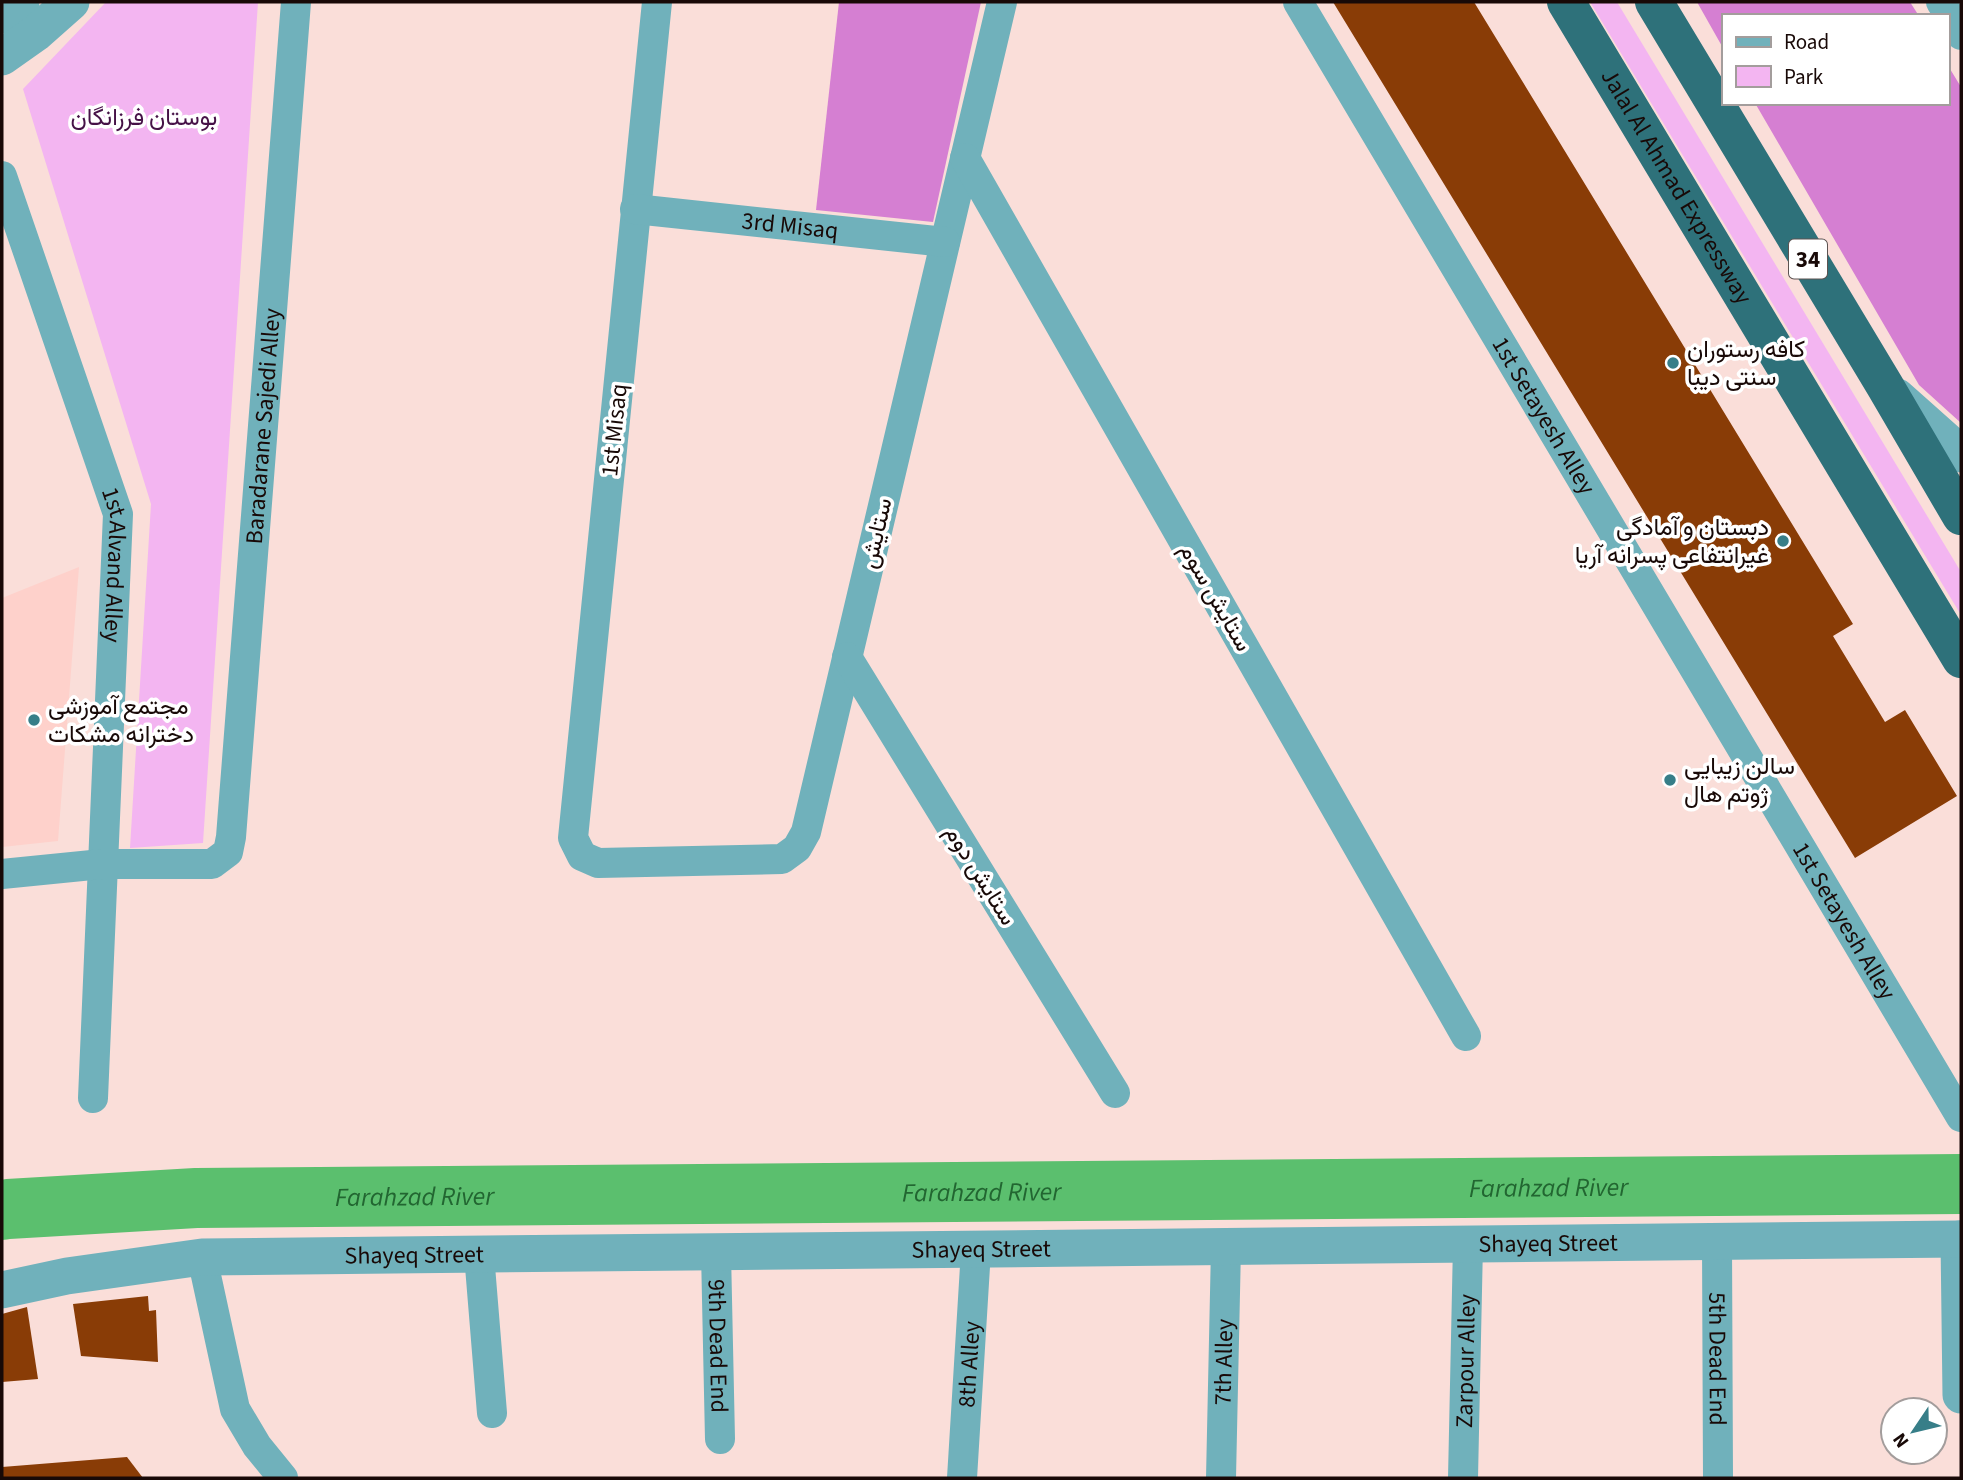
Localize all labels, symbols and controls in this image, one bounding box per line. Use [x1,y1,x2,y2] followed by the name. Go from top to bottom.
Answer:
[1722,14,1949,105] legend
[1784,27,1829,57] text: Road
[1592,62,1761,311] street label: Jalal Al Ahmad Expressway
[1784,62,1824,92] text: Park
[71,100,217,135] park label: بوستان فرزانگان
[740,203,840,249] street label: 3rd Misaq
[1789,240,1827,278] road number: 34
[237,307,290,545] street label: Baradarane Sajedi Alley
[1483,330,1604,501] street label: 1st Setayesh Alley
[1687,332,1805,395] place label: کافه رستوران سنتی دیبا
[1665,355,1681,371] marker: کافه رستوران سنتی دیبا
[592,382,637,478] street label: 1st Misaq
[92,482,135,643] street label: 1st Alvand Alley
[851,494,902,572] street label: ستایش
[1575,510,1769,573] place label: دبستان و آمادگی غیرانتفاعی پسرانه آریا
[1775,533,1791,549] marker: دبستان و آمادگی غیرانتفاعی پسرانه آریا
[1170,536,1261,658] street label: ستایش سوم
[48,689,194,752] place label: مجتمع آموزشی دخترانه مشکات
[26,712,42,728] marker: مجتمع آموزشی دخترانه مشکات
[1684,749,1795,812] place label: سالن زیبایی ژوتم هال
[1662,772,1678,788] marker: سالن زیبایی ژوتم هال
[936,818,1025,932] street label: ستایش دوم
[1783,836,1905,1007] street label: 1st Setayesh Alley
[1469,1169,1629,1207] water label: Farahzad River
[902,1173,1062,1211] water label: Farahzad River
[335,1178,495,1216] water label: Farahzad River
[1478,1226,1618,1262] street label: Shayeq Street
[911,1231,1051,1268] street label: Shayeq Street
[344,1237,484,1274] street label: Shayeq Street
[699,1279,736,1413] street label: 9th Dead End
[1699,1292,1735,1426] street label: 5th Dead End
[1447,1294,1485,1428] street label: Zarpour Alley
[1206,1318,1242,1406] street label: 7th Alley
[949,1320,990,1408] street label: 8th Alley
[1879,1396,1949,1466] north arrow
[1887,1427,1916,1453] text: N

